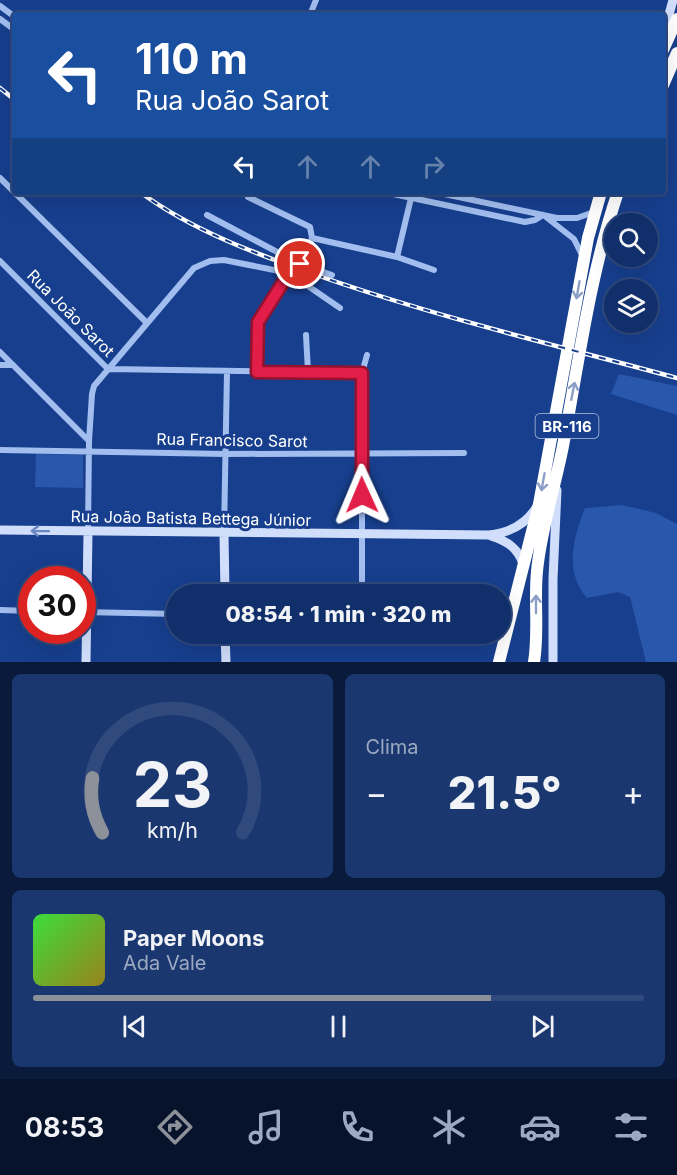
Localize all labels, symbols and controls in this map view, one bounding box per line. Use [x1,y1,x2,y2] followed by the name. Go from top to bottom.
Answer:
[135,33,248,84] text: 110 m
[36,36,114,114] icon: left
[135,84,329,117] text: Rua João Sarot
[228,150,261,183] icon: left
[291,150,324,183] icon: ahead
[354,150,387,183] icon: ahead
[417,150,450,183] icon: right
[604,213,658,333] map controls
[604,213,658,267] button: search
[274,238,325,289] pin
[283,247,316,280] icon: arrive
[23,265,119,361] street label: Rua João Sarot
[604,279,658,333] button: layers
[572,280,583,299] one-way arrow
[568,382,579,402] one-way arrow
[536,414,598,438] road number: BR-116
[156,429,308,451] street label: Rua Francisco Sarot
[330,463,394,527] position arrow
[538,471,549,491] one-way arrow
[70,506,312,530] street label: Rua João Batista Bettega Júnior
[30,525,50,537] one-way arrow
[18,566,96,644] speed limit sign: 30
[530,594,542,614] one-way arrow
[226,601,451,627] text: 08:54 · 1 min · 320 m
[366,735,419,759] text: Clima
[132,747,212,822] text: 23
[448,765,562,820] text: 21.5°
[366,773,387,813] text: −
[622,773,644,813] text: +
[147,817,198,843] text: km/h
[123,925,264,951] text: Paper Moons
[123,951,206,975] text: Ada Vale
[118,1010,151,1043] icon: previous
[322,1010,355,1043] icon: pause
[526,1010,559,1043] icon: next
[154,1106,196,1148] icon: directions
[245,1106,287,1148] icon: music
[336,1106,378,1148] icon: phone
[428,1106,470,1148] icon: climate
[519,1106,561,1148] icon: car
[610,1106,652,1148] icon: filters
[25,1111,104,1144] text: 08:53

